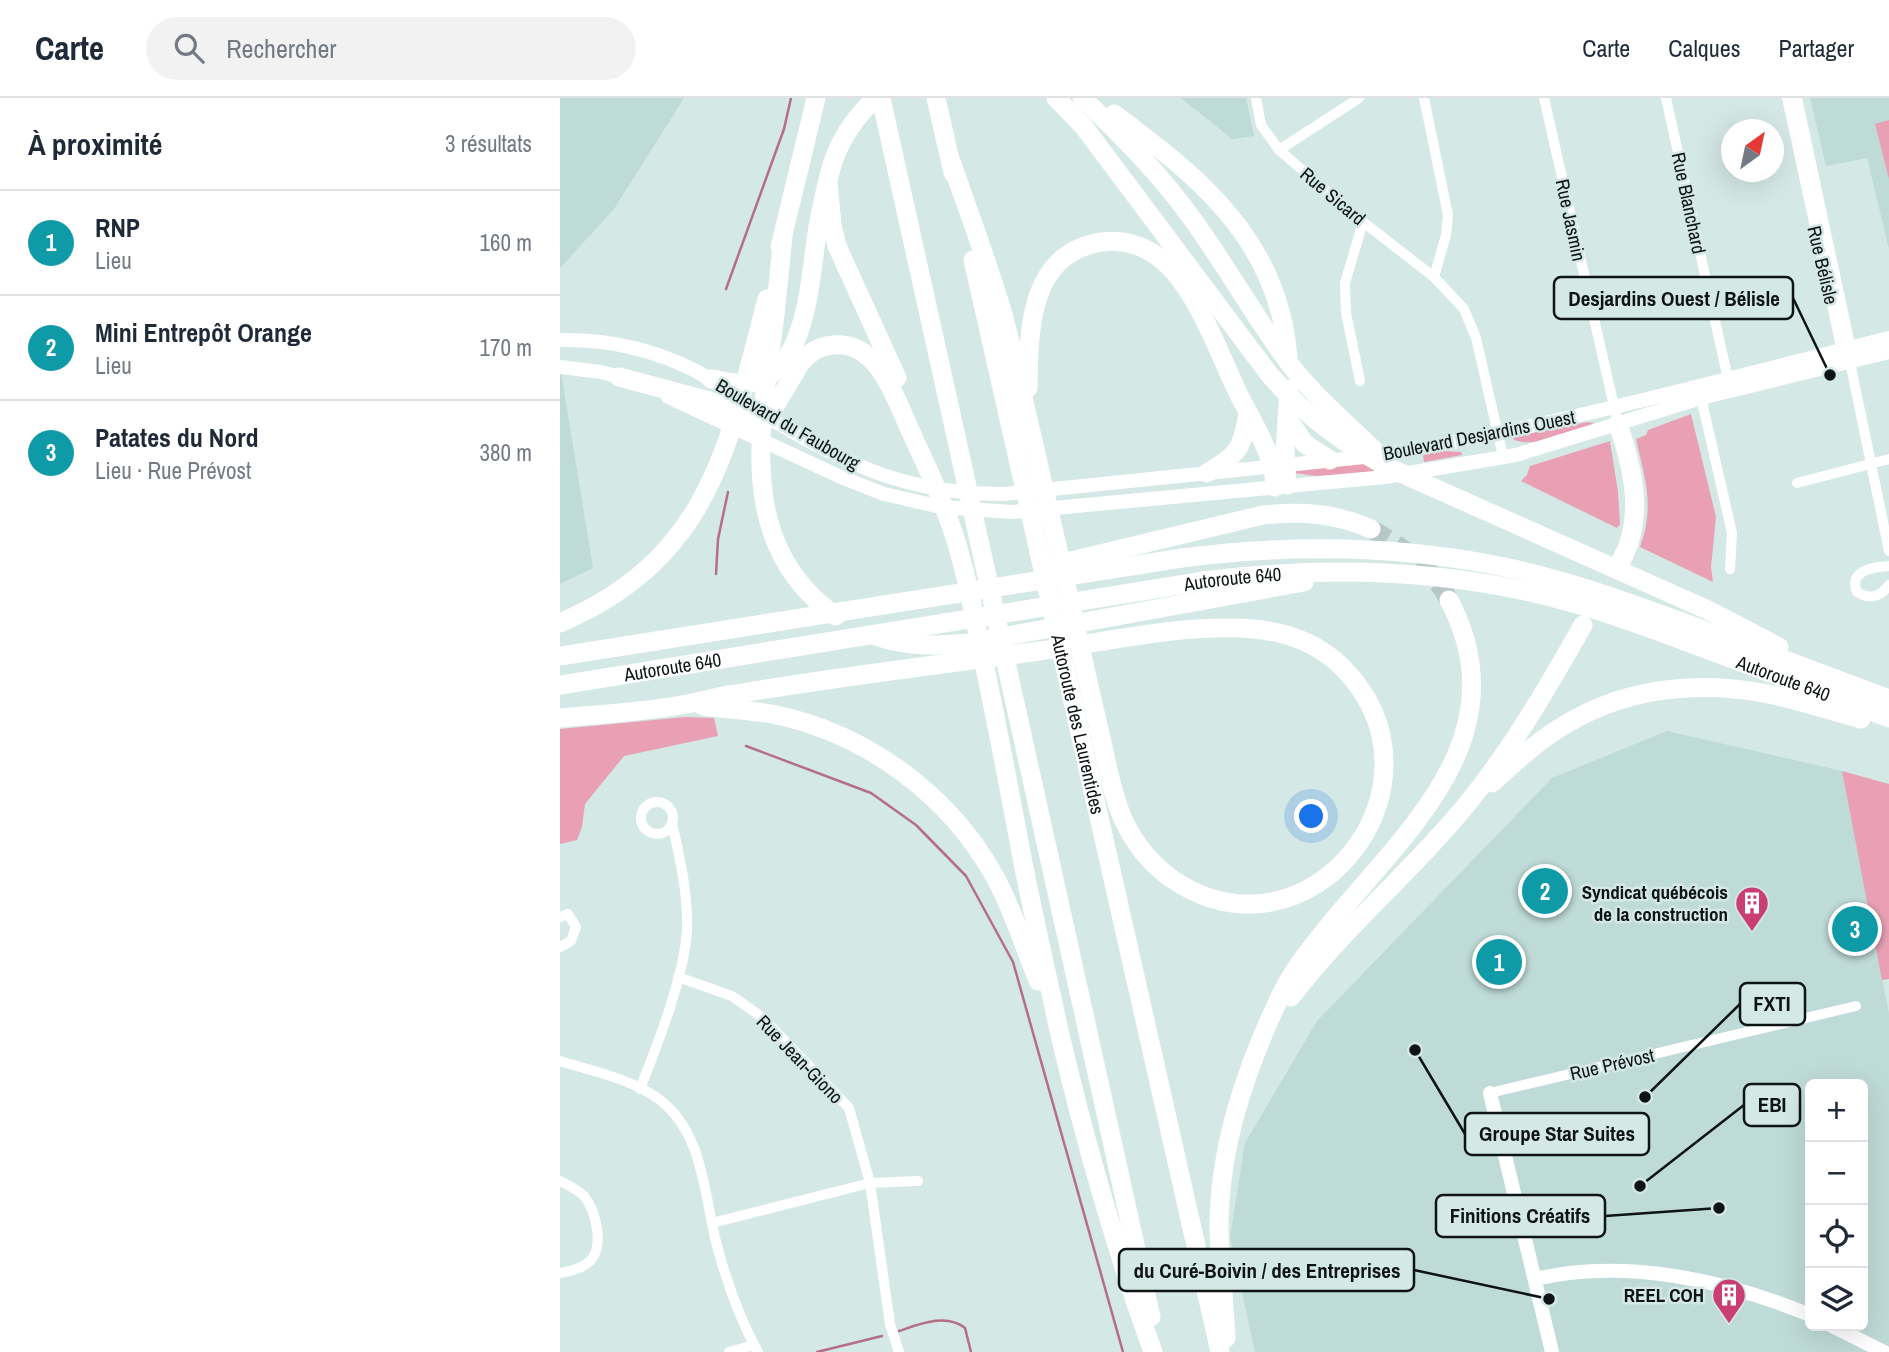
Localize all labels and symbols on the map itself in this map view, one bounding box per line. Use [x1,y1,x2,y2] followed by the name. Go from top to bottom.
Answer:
[1721,119,1784,182] north arrow
[1666,150,1712,256] street label: Rue Blanchard
[1295,161,1371,231] street label: Rue Sicard
[1550,177,1592,263] street label: Rue Jasmin
[1801,223,1845,307] street label: Rue Bélisle
[1554,277,1793,319] callout: Desjardins Ouest / Bélisle
[1568,284,1780,313] text: Desjardins Ouest / Bélisle
[711,372,865,476] street label: Boulevard du Faubourg
[1381,404,1578,466] street label: Boulevard Desjardins Ouest
[1181,561,1282,597] street label: Autoroute 640
[1045,631,1111,817] street label: Autoroute des Laurentides
[621,646,723,688] street label: Autoroute 640
[1732,648,1834,707] street label: Autoroute 640
[1294,799,1328,833] your location
[1522,865,1568,917] pin: 2
[1582,879,1728,927] place label: Syndicat québécois de la construction
[1733,884,1771,933] building icon: Syndicat québécois de la construction
[1832,903,1878,955] pin: 3
[1476,936,1522,988] pin: 1
[1740,983,1805,1025] callout: FXTI
[1753,989,1791,1018] text: FXTI
[751,1009,849,1109] street label: Rue Jean-Giono
[1567,1042,1657,1086] street label: Rue Prévost
[1744,1084,1800,1126] callout: EBI
[1758,1090,1786,1119] text: EBI
[1465,1113,1649,1155] callout: Groupe Star Suites
[1479,1119,1635,1148] text: Groupe Star Suites
[1436,1195,1605,1237] callout: Finitions Créatifs
[1450,1201,1590,1230] text: Finitions Créatifs
[1119,1249,1414,1291] callout: du Curé-Boivin / des Entreprises
[1134,1256,1401,1285] text: du Curé-Boivin / des Entreprises
[1710,1276,1748,1325] building icon: REEL COH
[1624,1282,1704,1308] place label: REEL COH

